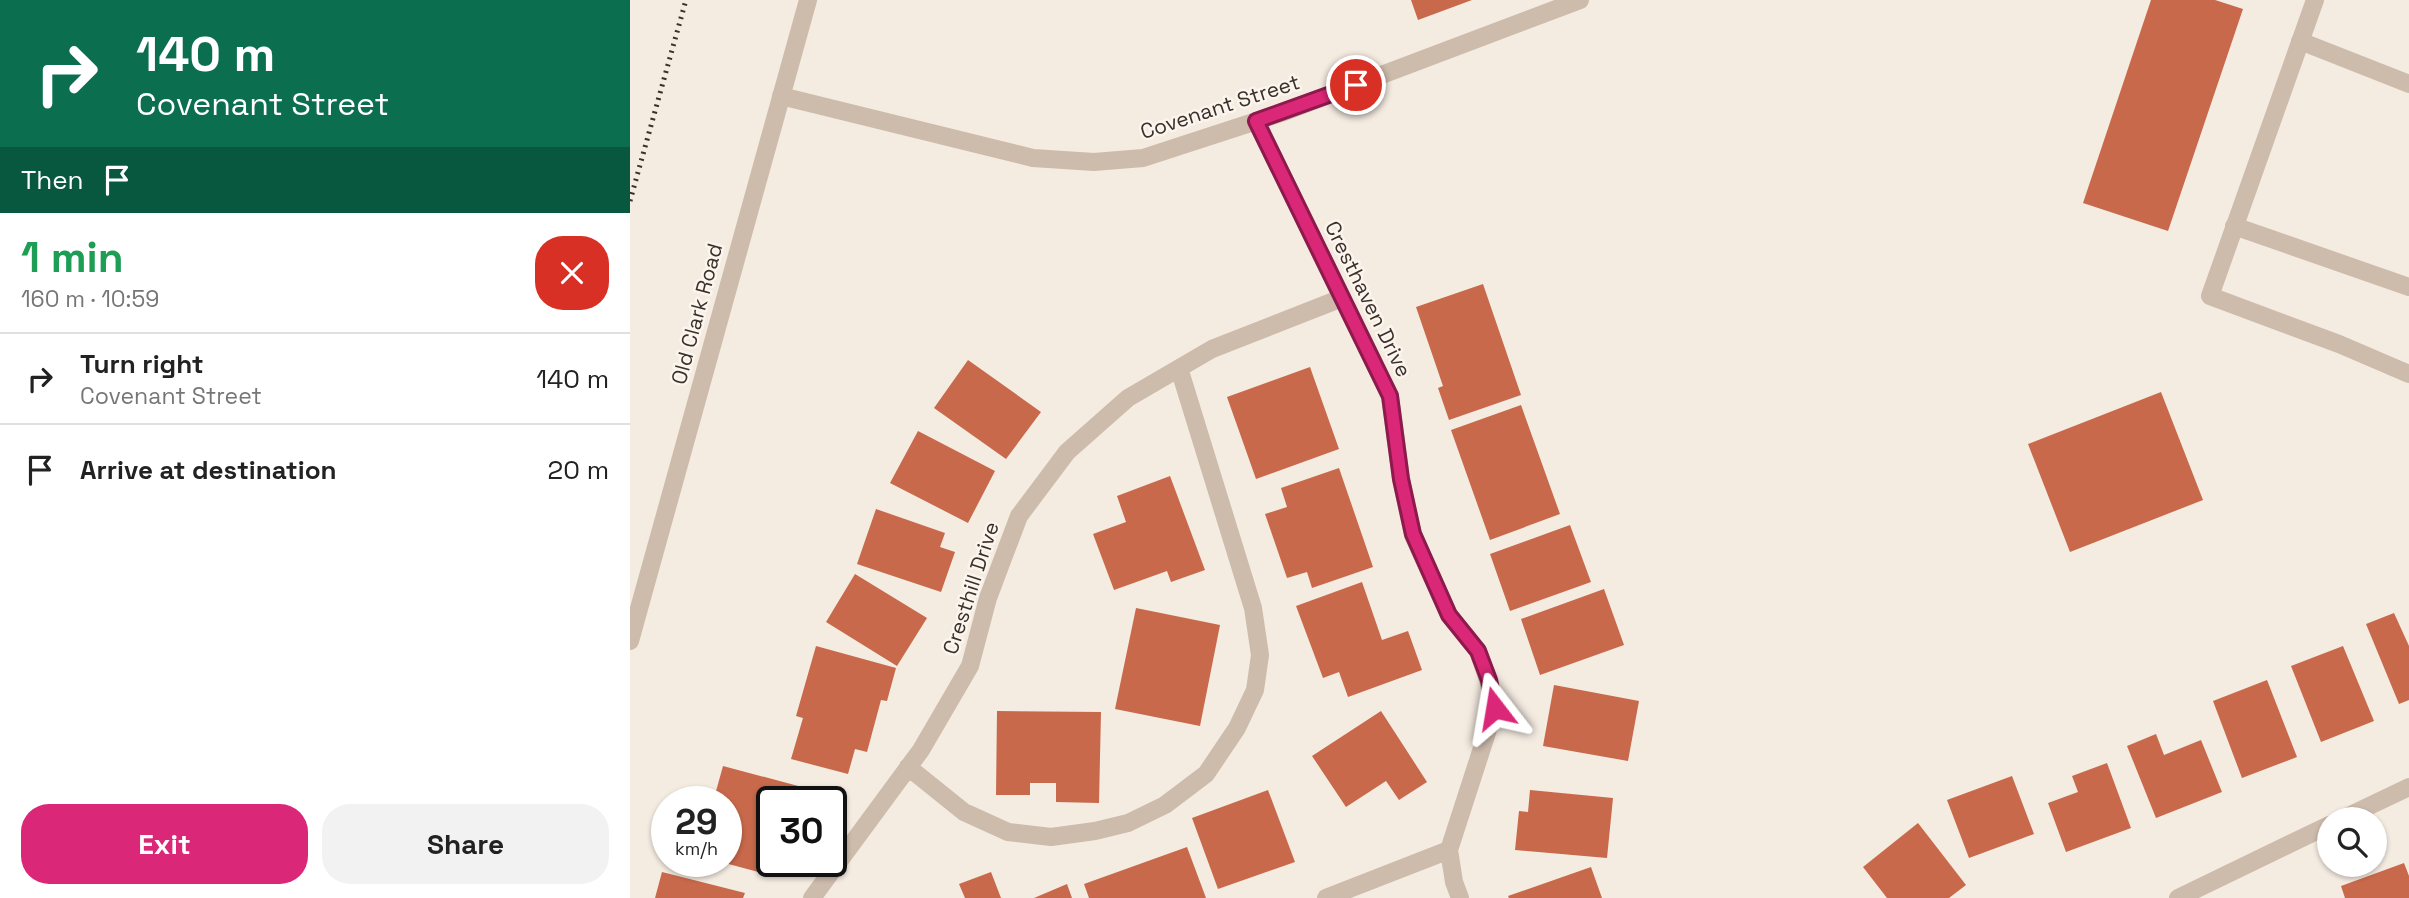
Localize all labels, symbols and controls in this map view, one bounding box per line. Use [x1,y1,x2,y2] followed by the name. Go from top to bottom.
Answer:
[136,23,275,85] text: 140 m
[21,28,112,119] icon: right
[1326,55,1386,115] pin
[1337,66,1375,104] icon: arrive
[1137,68,1303,145] street label: Covenant Street
[136,84,389,124] text: Covenant Street
[98,161,136,199] icon: arrive
[21,163,84,197] text: Then
[1319,216,1418,381] street label: Cresthaven Drive
[21,231,124,284] text: 1 min
[535,236,609,310] button: close
[665,240,728,387] street label: Old Clark Road
[21,284,159,314] text: 160 m · 10:59
[80,347,204,381] text: Turn right
[21,360,59,398] icon: right
[536,362,609,396] text: 140 m
[80,381,262,411] text: Covenant Street
[21,451,59,489] icon: arrive
[80,453,337,487] text: Arrive at destination
[548,453,609,487] text: 20 m
[936,518,1005,658] street label: Cresthill Drive
[1458,671,1532,745] position arrow
[756,786,847,877] speed limit sign: 30
[675,800,718,844] text: 29
[21,804,308,884] button: Exit
[322,804,609,884] button: Share
[2317,807,2387,877] map controls
[2317,807,2387,877] button: search
[675,837,718,860] text: km/h

